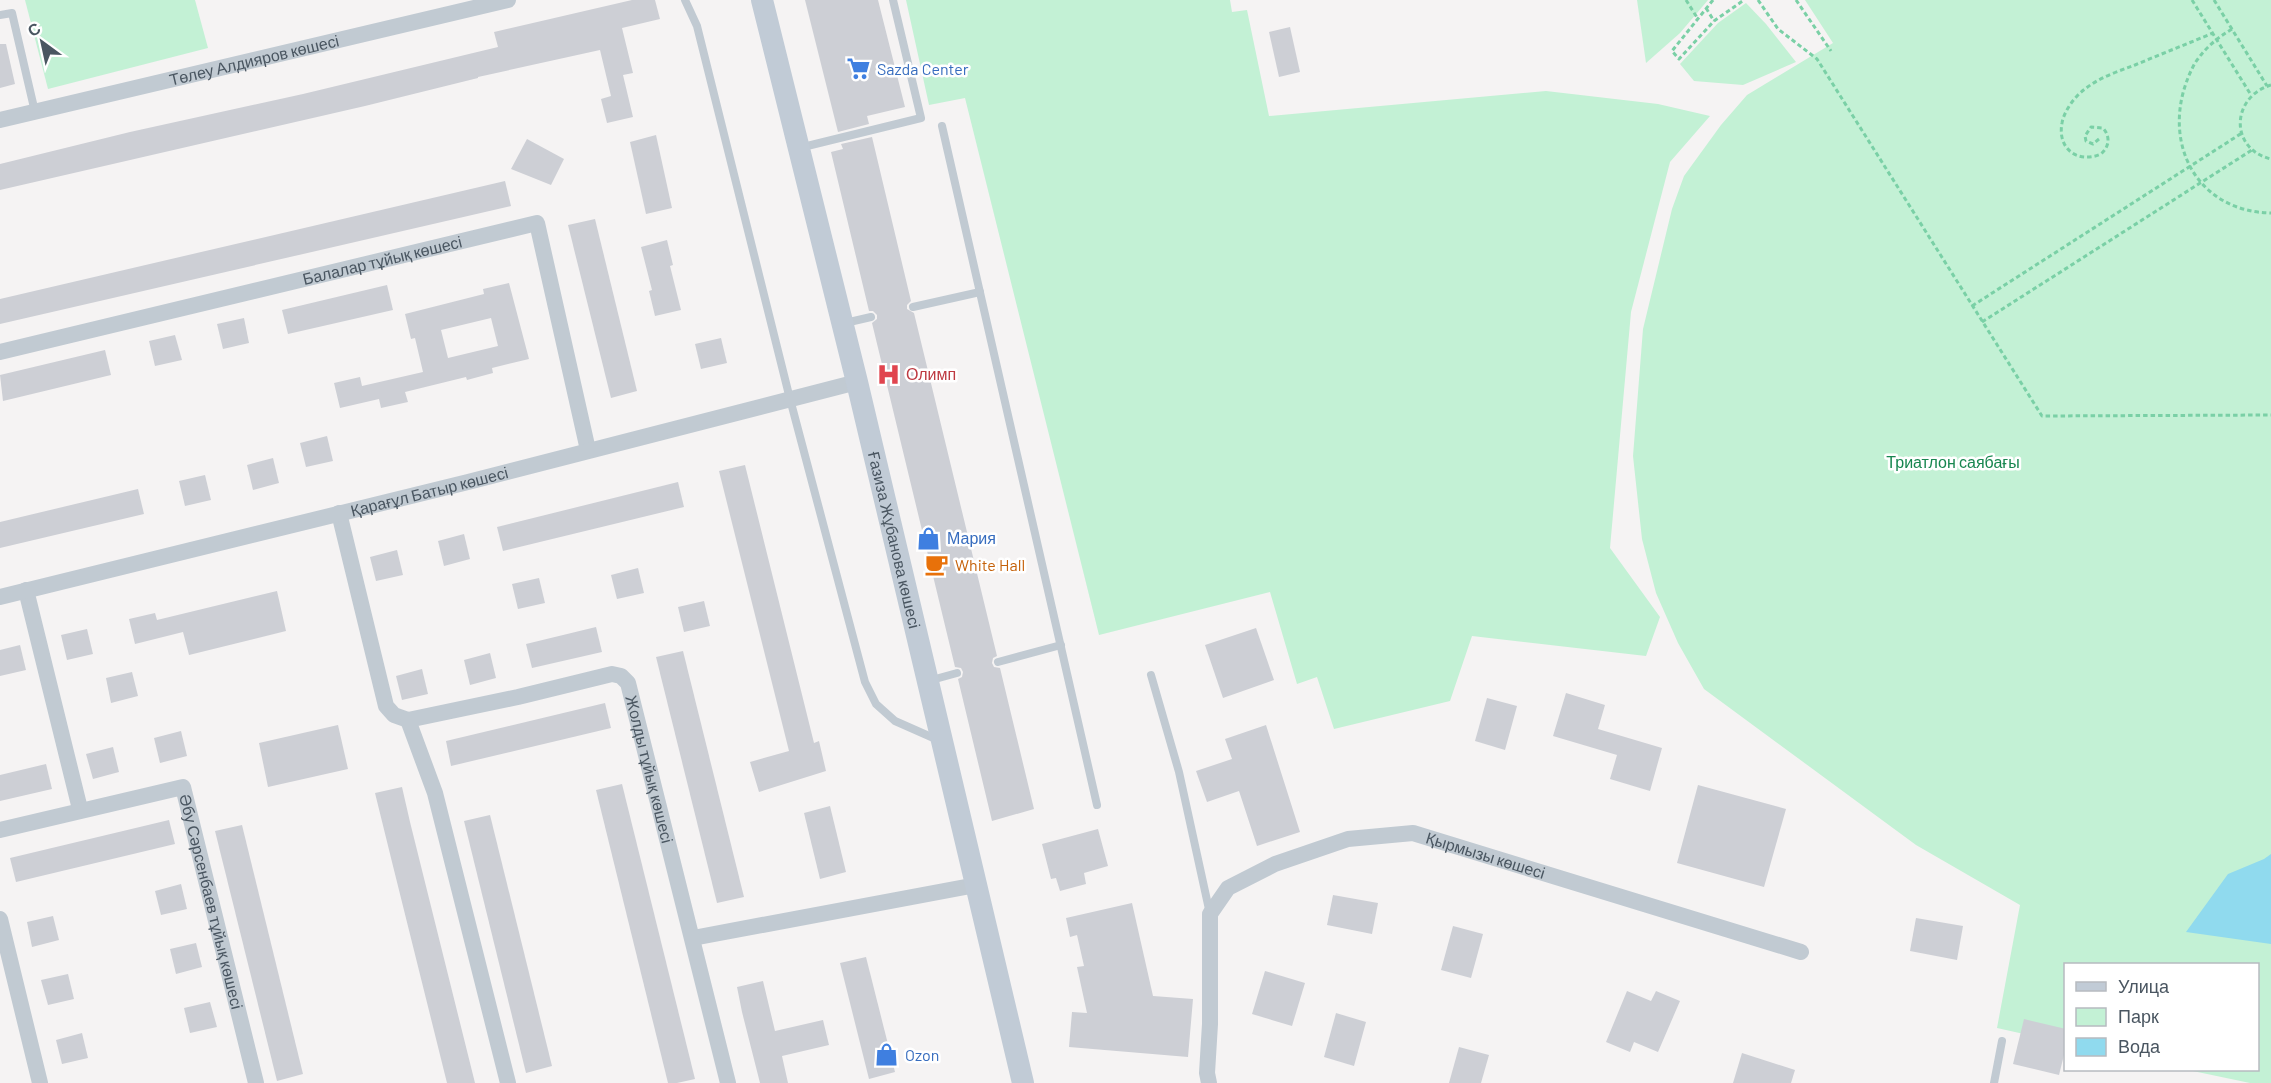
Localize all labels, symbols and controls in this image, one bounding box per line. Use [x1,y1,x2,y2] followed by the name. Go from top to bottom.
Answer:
[12,12,72,72] north arrow
[24,18,44,40] text: С
[167,30,341,89] street label: Төлеу Алдияров көшесі
[846,56,872,82] supermarket icon: Sazda Center
[877,59,969,78] place label: Sazda Center
[300,231,464,288] street label: Балалар тұйық көшесі
[875,361,901,387] hospital icon: Олимп
[906,364,956,383] place label: Олимп
[865,449,925,630] street label: Ғазиза Жұбанова көшесі
[1886,452,2020,471] park label: Триатлон саябағы
[348,462,510,520] street label: Қарағұл Батыр көшесі
[916,525,942,551] shop icon: Мария
[947,528,996,547] place label: Мария
[924,552,950,578] cafe icon: White Hall
[955,555,1025,574] place label: White Hall
[622,693,678,845] street label: Жолды тұйық көшесі
[176,792,247,1011] street label: Әбу Сәрсенбаев тұйық көшесі
[1424,828,1548,882] street label: Қырмызы көшесі
[2064,963,2259,1071] legend
[2118,975,2170,997] text: Улица
[2118,1005,2159,1027] text: Парк
[2118,1035,2161,1057] text: Вода
[874,1042,900,1068] shop icon: Ozon
[905,1045,939,1064] place label: Ozon

